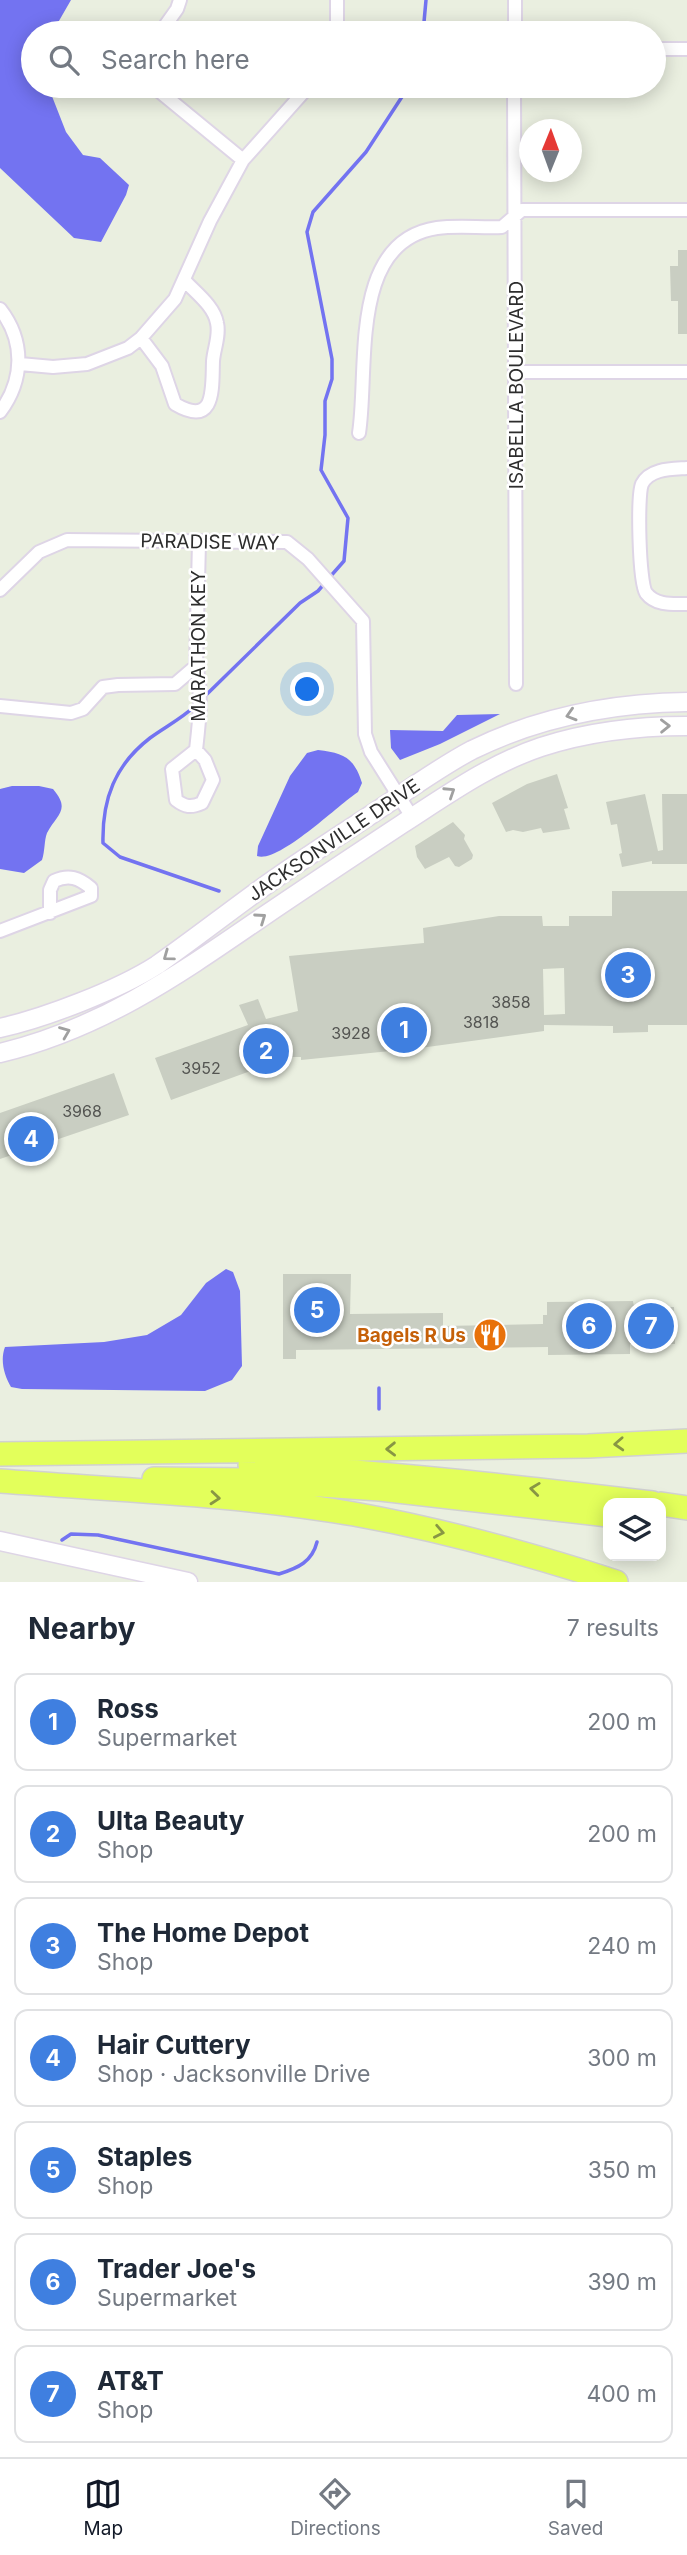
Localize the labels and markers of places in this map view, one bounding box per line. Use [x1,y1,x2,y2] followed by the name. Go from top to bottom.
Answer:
[605,949,651,1001] pin: 3
[381,1004,427,1056] pin: 1
[243,1025,289,1077] pin: 2
[8,1113,54,1165] pin: 4
[294,1284,340,1336] pin: 5
[566,1300,612,1352] pin: 6
[628,1300,674,1352] pin: 7
[471,1316,509,1354] restaurant icon: Bagels R Us
[357,1324,466,1347] place label: Bagels R Us

